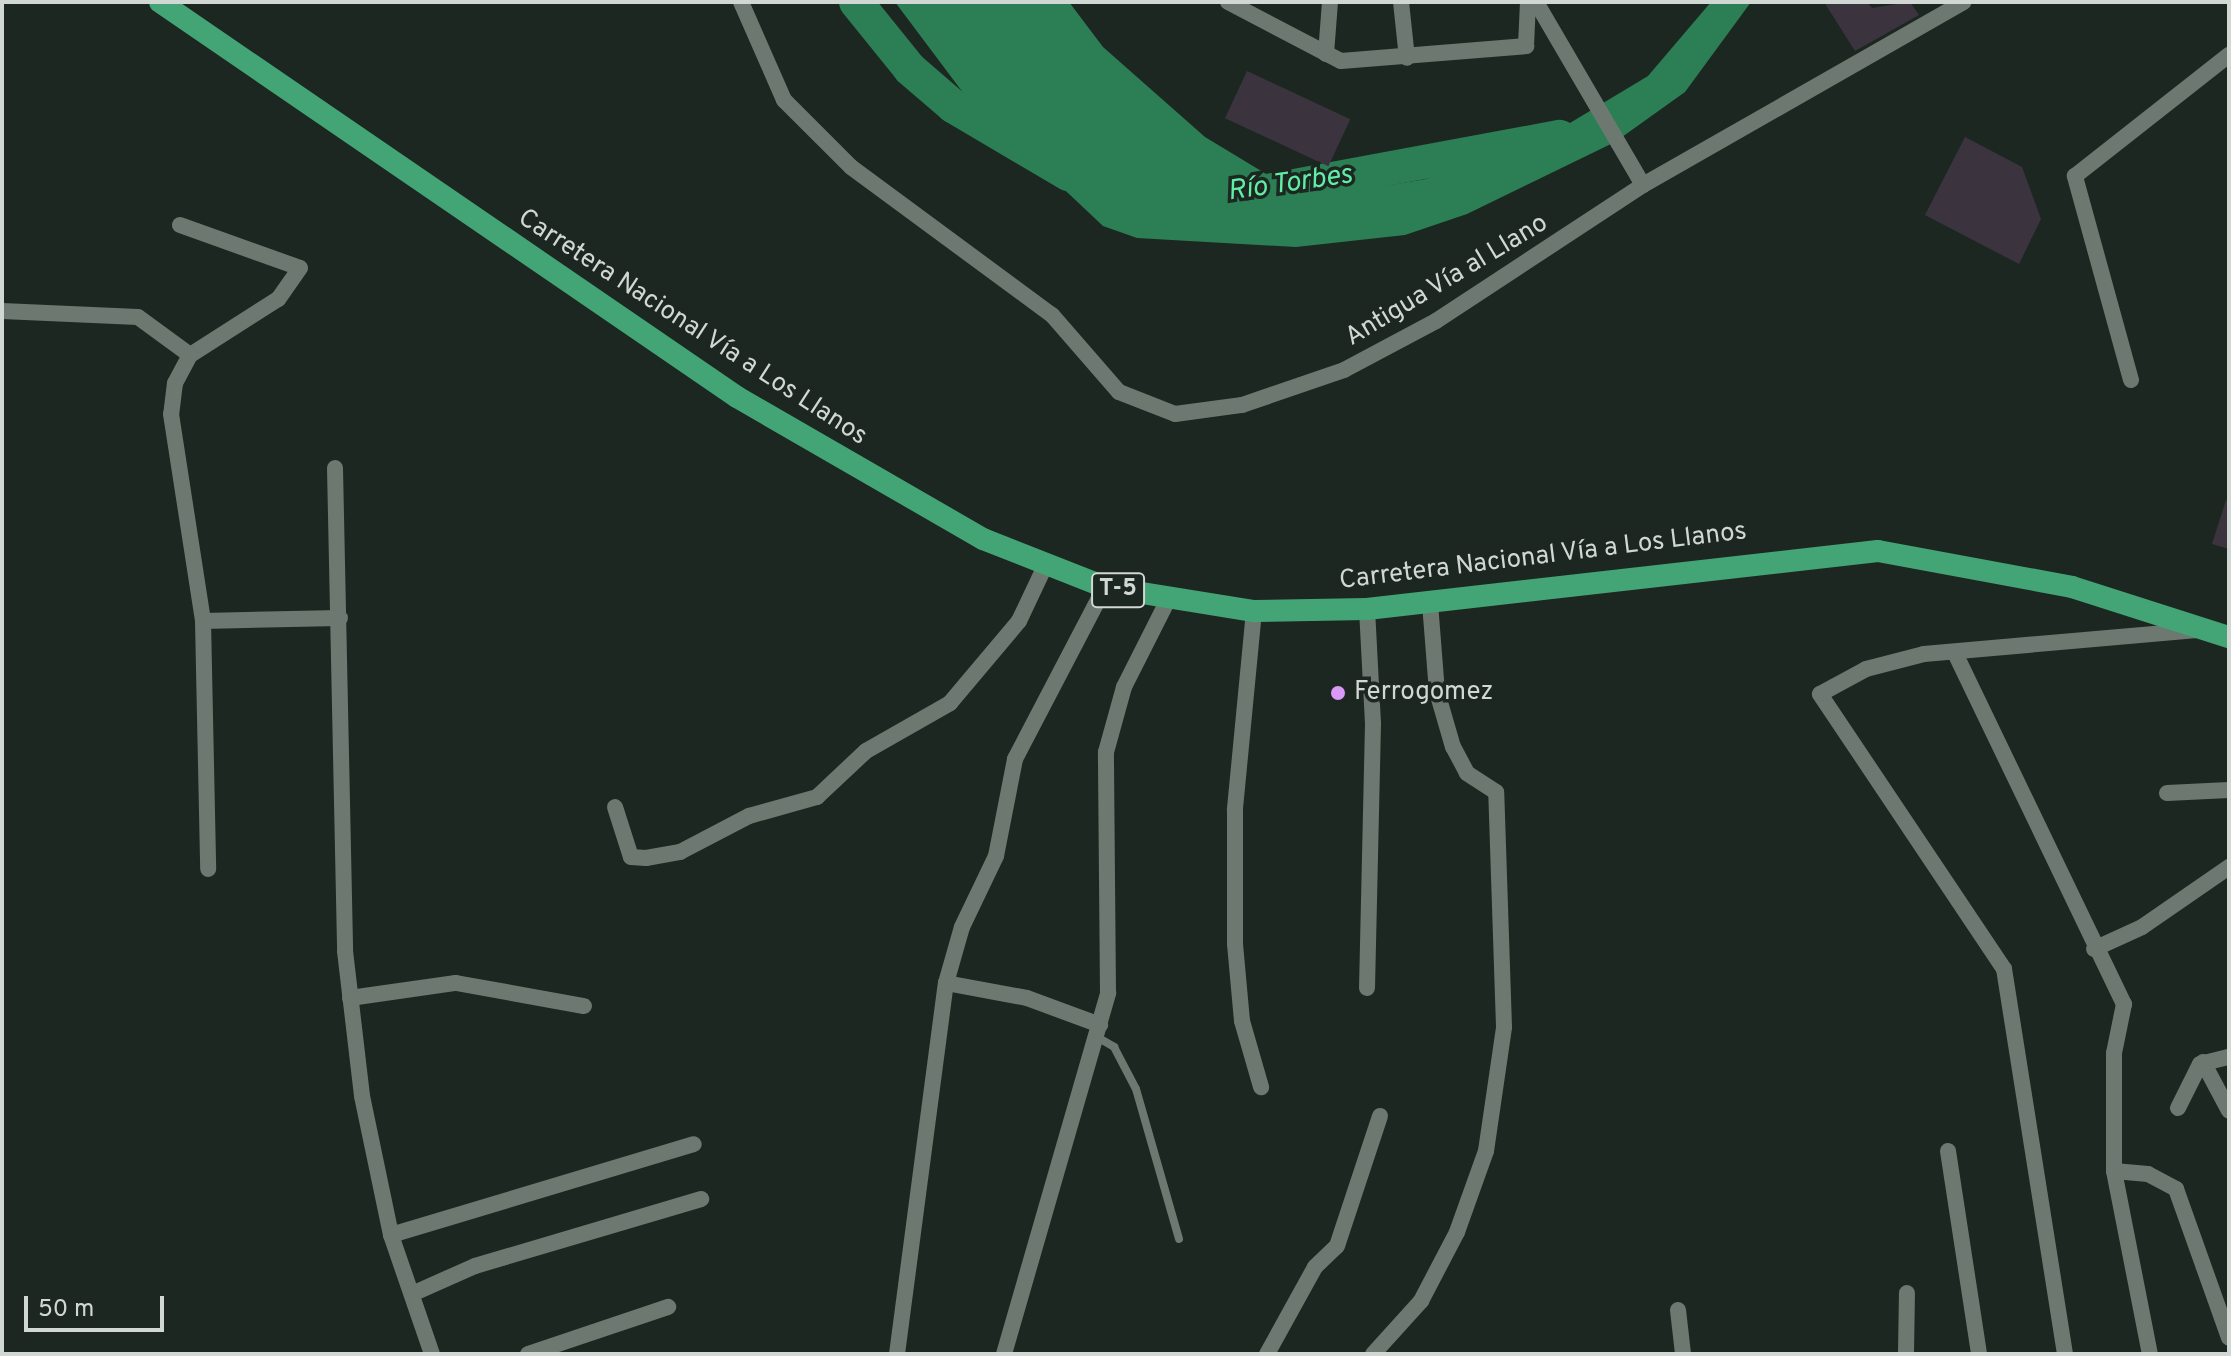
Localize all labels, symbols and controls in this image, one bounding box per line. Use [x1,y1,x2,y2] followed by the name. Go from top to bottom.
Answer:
[1225,159,1355,209] water label: Río Torbes
[511,203,873,453] street label: Carretera Nacional Vía a Los Llanos
[1340,208,1554,354] street label: Antigua Vía al Llano
[1337,516,1749,598] street label: Carretera Nacional Vía a Los Llanos
[1090,570,1146,610] road number: T-5
[1354,677,1493,709] place label: Ferrogomez
[1329,684,1347,702] marker: Ferrogomez
[28,1280,168,1330] scale bar
[38,1295,94,1325] text: 50 m

